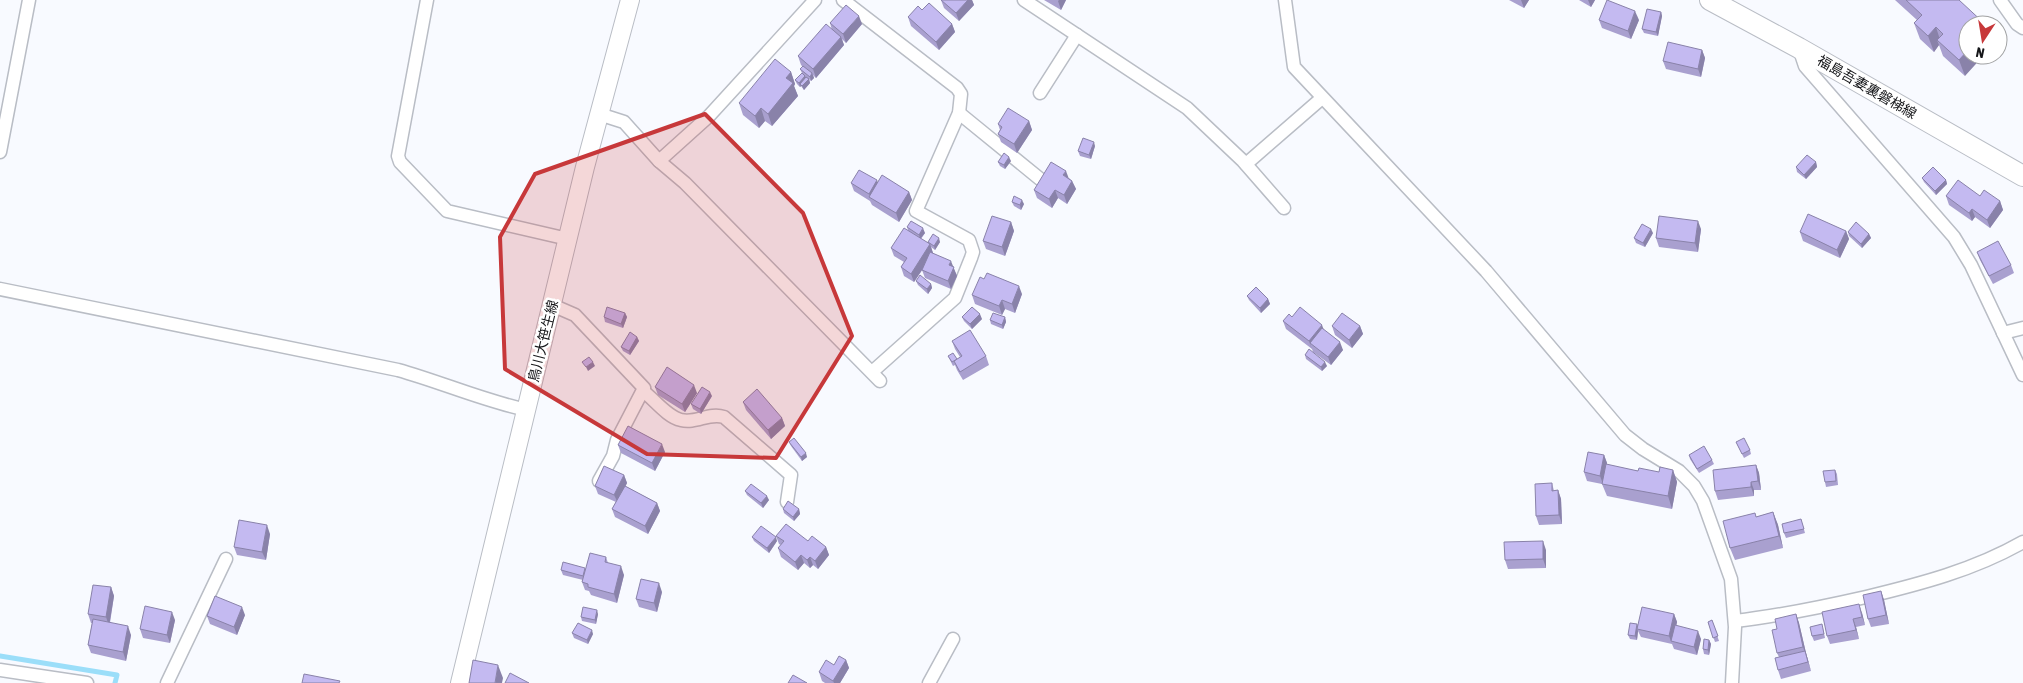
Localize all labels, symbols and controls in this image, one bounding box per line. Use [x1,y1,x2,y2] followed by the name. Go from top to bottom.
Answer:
[1958,15,2008,65] north arrow
[1975,44,1986,61] text: N
[1815,52,1919,122] street label: 福島吾妻裏磐梯線
[525,298,561,384] street label: 鳥川大笹生線

